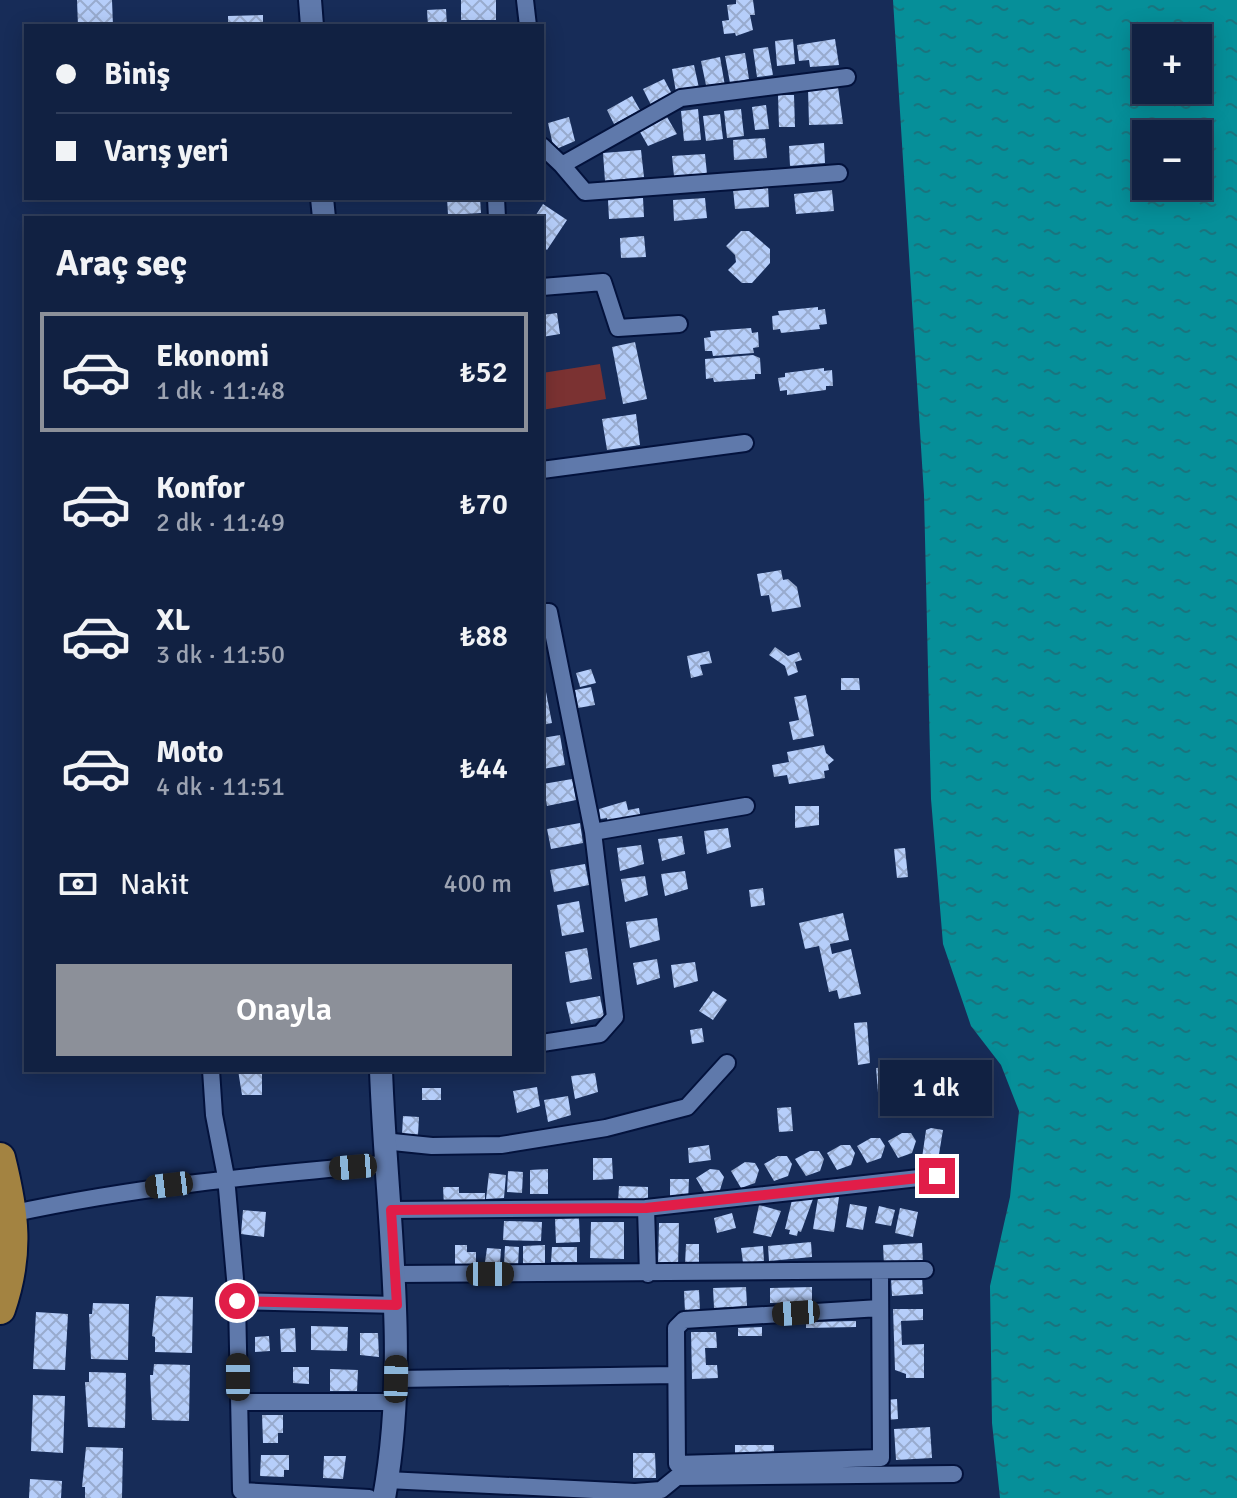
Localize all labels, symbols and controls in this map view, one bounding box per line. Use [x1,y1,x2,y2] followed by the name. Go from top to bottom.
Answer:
[1132,24,1212,200] map controls
[1132,24,1212,104] button: +
[104,56,170,93] text: Biniş
[1132,120,1212,200] button: −
[104,133,229,170] text: Varış yeri
[56,241,187,286] text: Araç seç
[60,336,132,408] icon: car
[156,338,269,375] text: Ekonomi
[459,354,508,391] text: ₺52
[156,375,285,407] text: 1 dk · 11:48
[60,468,132,540] icon: car
[156,470,245,507] text: Konfor
[459,486,508,523] text: ₺70
[156,507,285,539] text: 2 dk · 11:49
[60,600,132,672] icon: car
[156,602,190,639] text: XL
[459,618,508,655] text: ₺88
[156,639,285,671] text: 3 dk · 11:50
[60,732,132,804] icon: car
[156,734,223,771] text: Moto
[459,750,508,787] text: ₺44
[156,771,285,803] text: 4 dk · 11:51
[56,862,100,906] icon: cash
[120,866,189,903] text: Nakit
[443,868,512,900] text: 400 m
[56,964,512,1056] button: Onayla
[881,1060,993,1116] callout: 1 dk
[913,1072,959,1104] text: 1 dk
[328,1153,378,1181] car
[919,1158,955,1194] route end
[144,1170,194,1200] car
[466,1262,514,1286] car
[219,1283,255,1319] route start
[771,1299,821,1327] car
[226,1353,250,1401] car
[384,1355,408,1403] car

